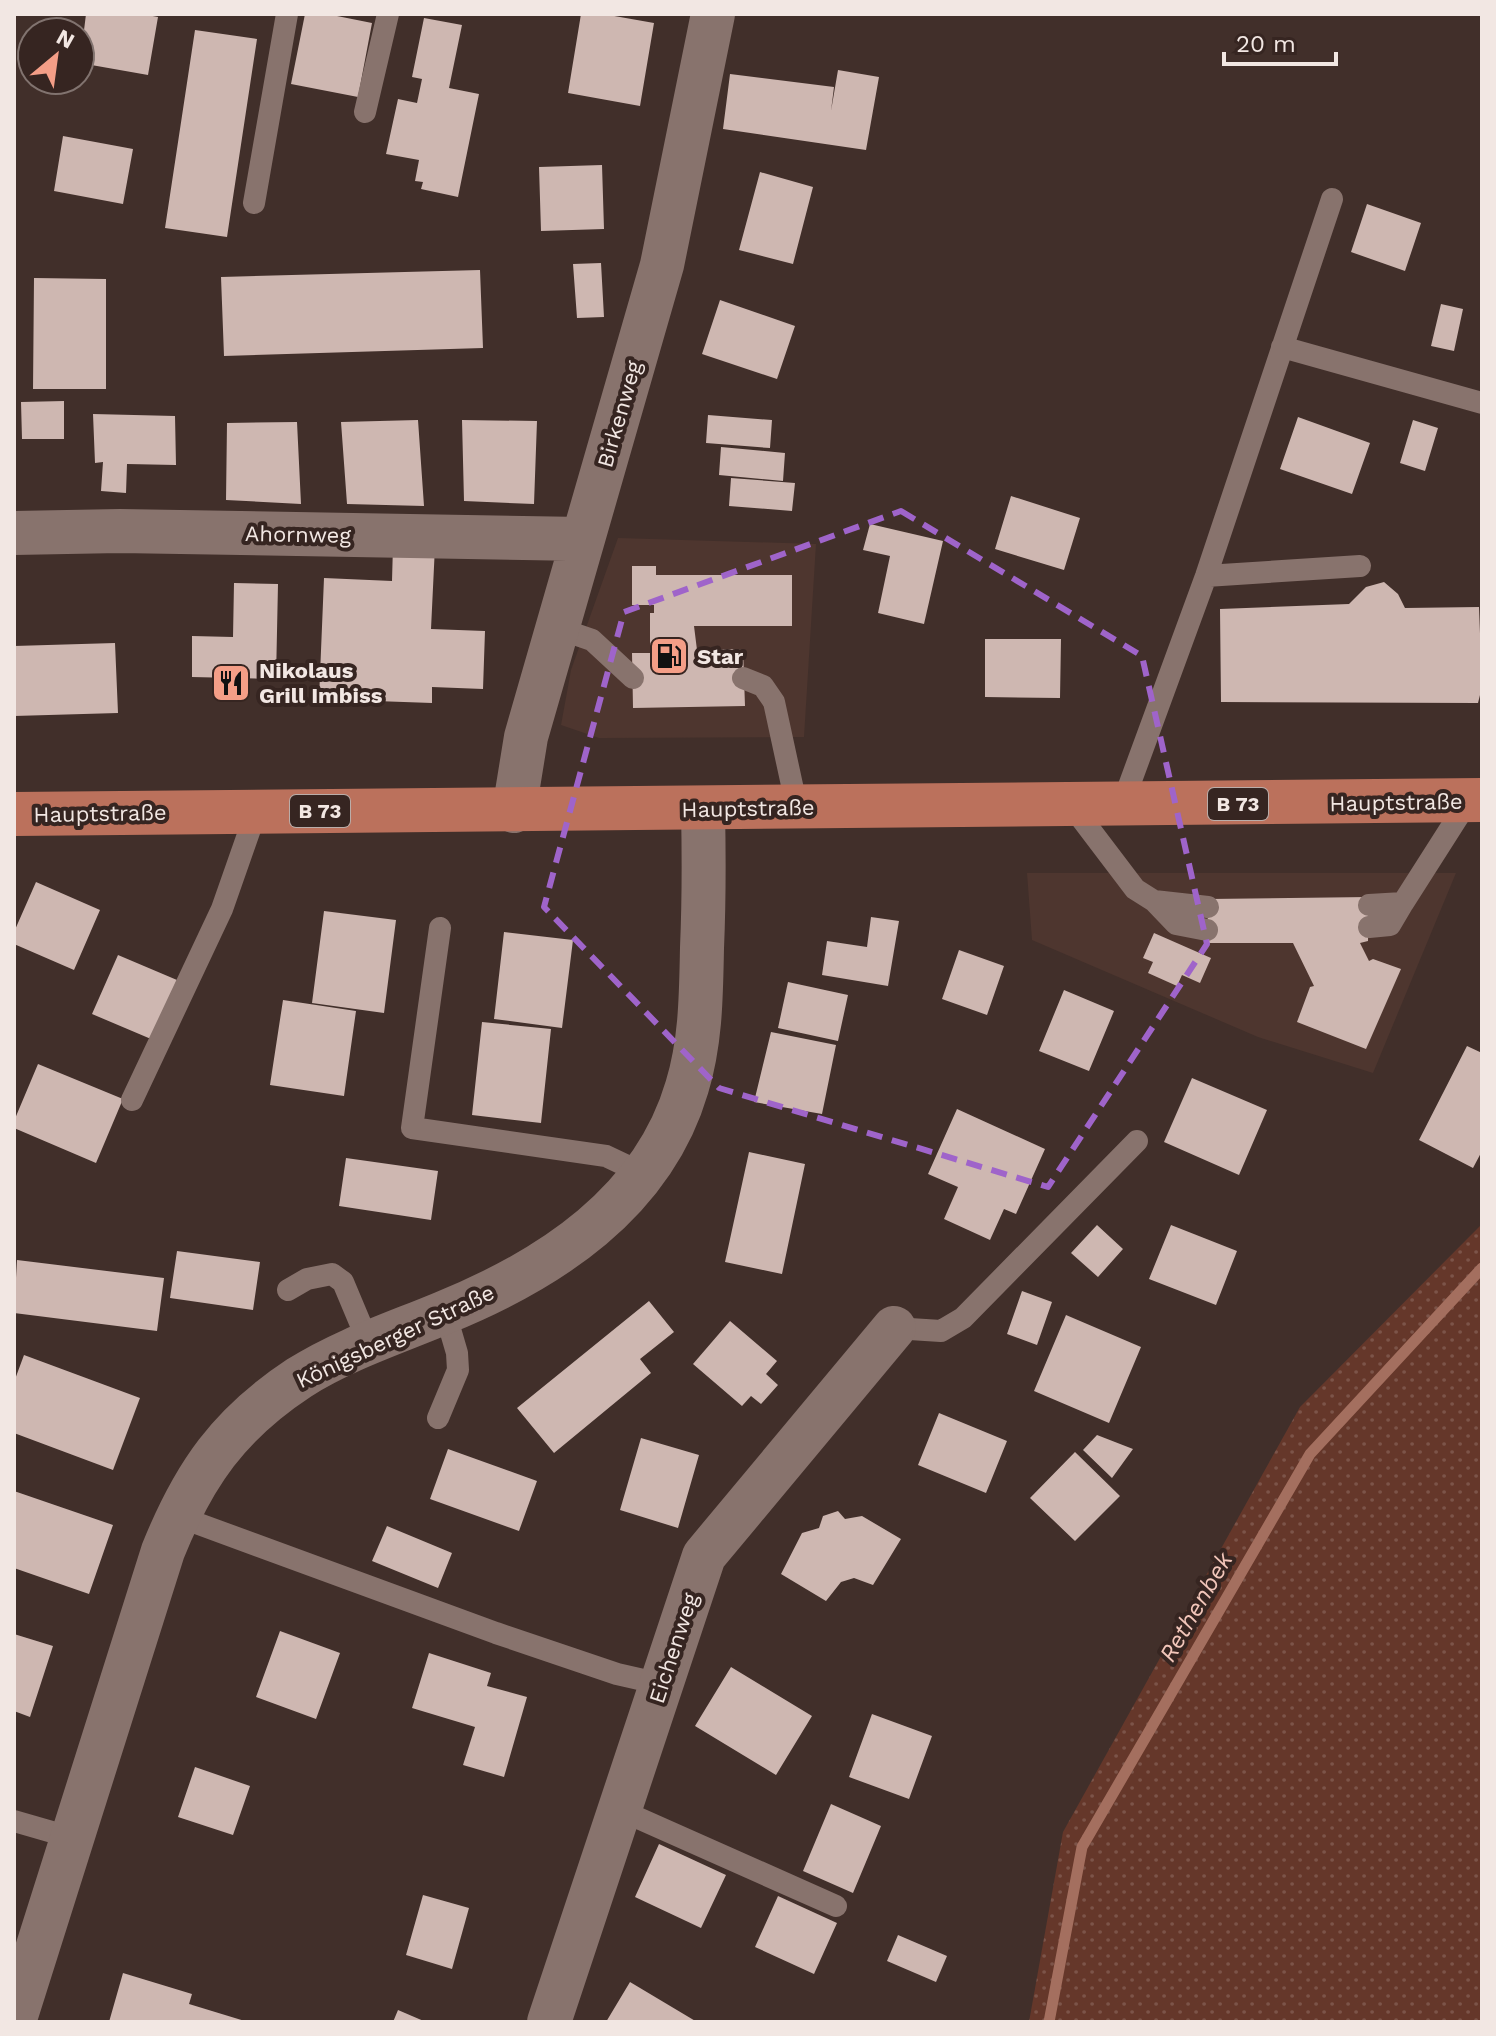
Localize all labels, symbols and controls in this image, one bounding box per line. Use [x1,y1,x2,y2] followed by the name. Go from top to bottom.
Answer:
[16,16,96,96] north arrow
[1224,16,1336,66] scale bar
[52,24,79,54] text: N
[1236,30,1296,58] text: 20 m
[592,358,647,470] street label: Birkenweg
[245,521,352,548] street label: Ahornweg
[648,635,690,677] fuel station icon: Star
[697,644,744,669] place label: Star
[259,658,383,708] place label: Nikolaus Grill Imbiss
[210,662,252,704] restaurant icon: Nikolaus Grill Imbiss
[1208,788,1268,820] road number: B 73
[1329,789,1463,816] street label: Hauptstraße
[290,795,350,827] road number: B 73
[681,795,815,822] street label: Hauptstraße
[33,800,167,827] street label: Hauptstraße
[292,1280,498,1393] street label: Königsberger Straße
[1153,1547,1239,1667] water label: Rethenbek
[644,1590,703,1706] street label: Eichenweg

